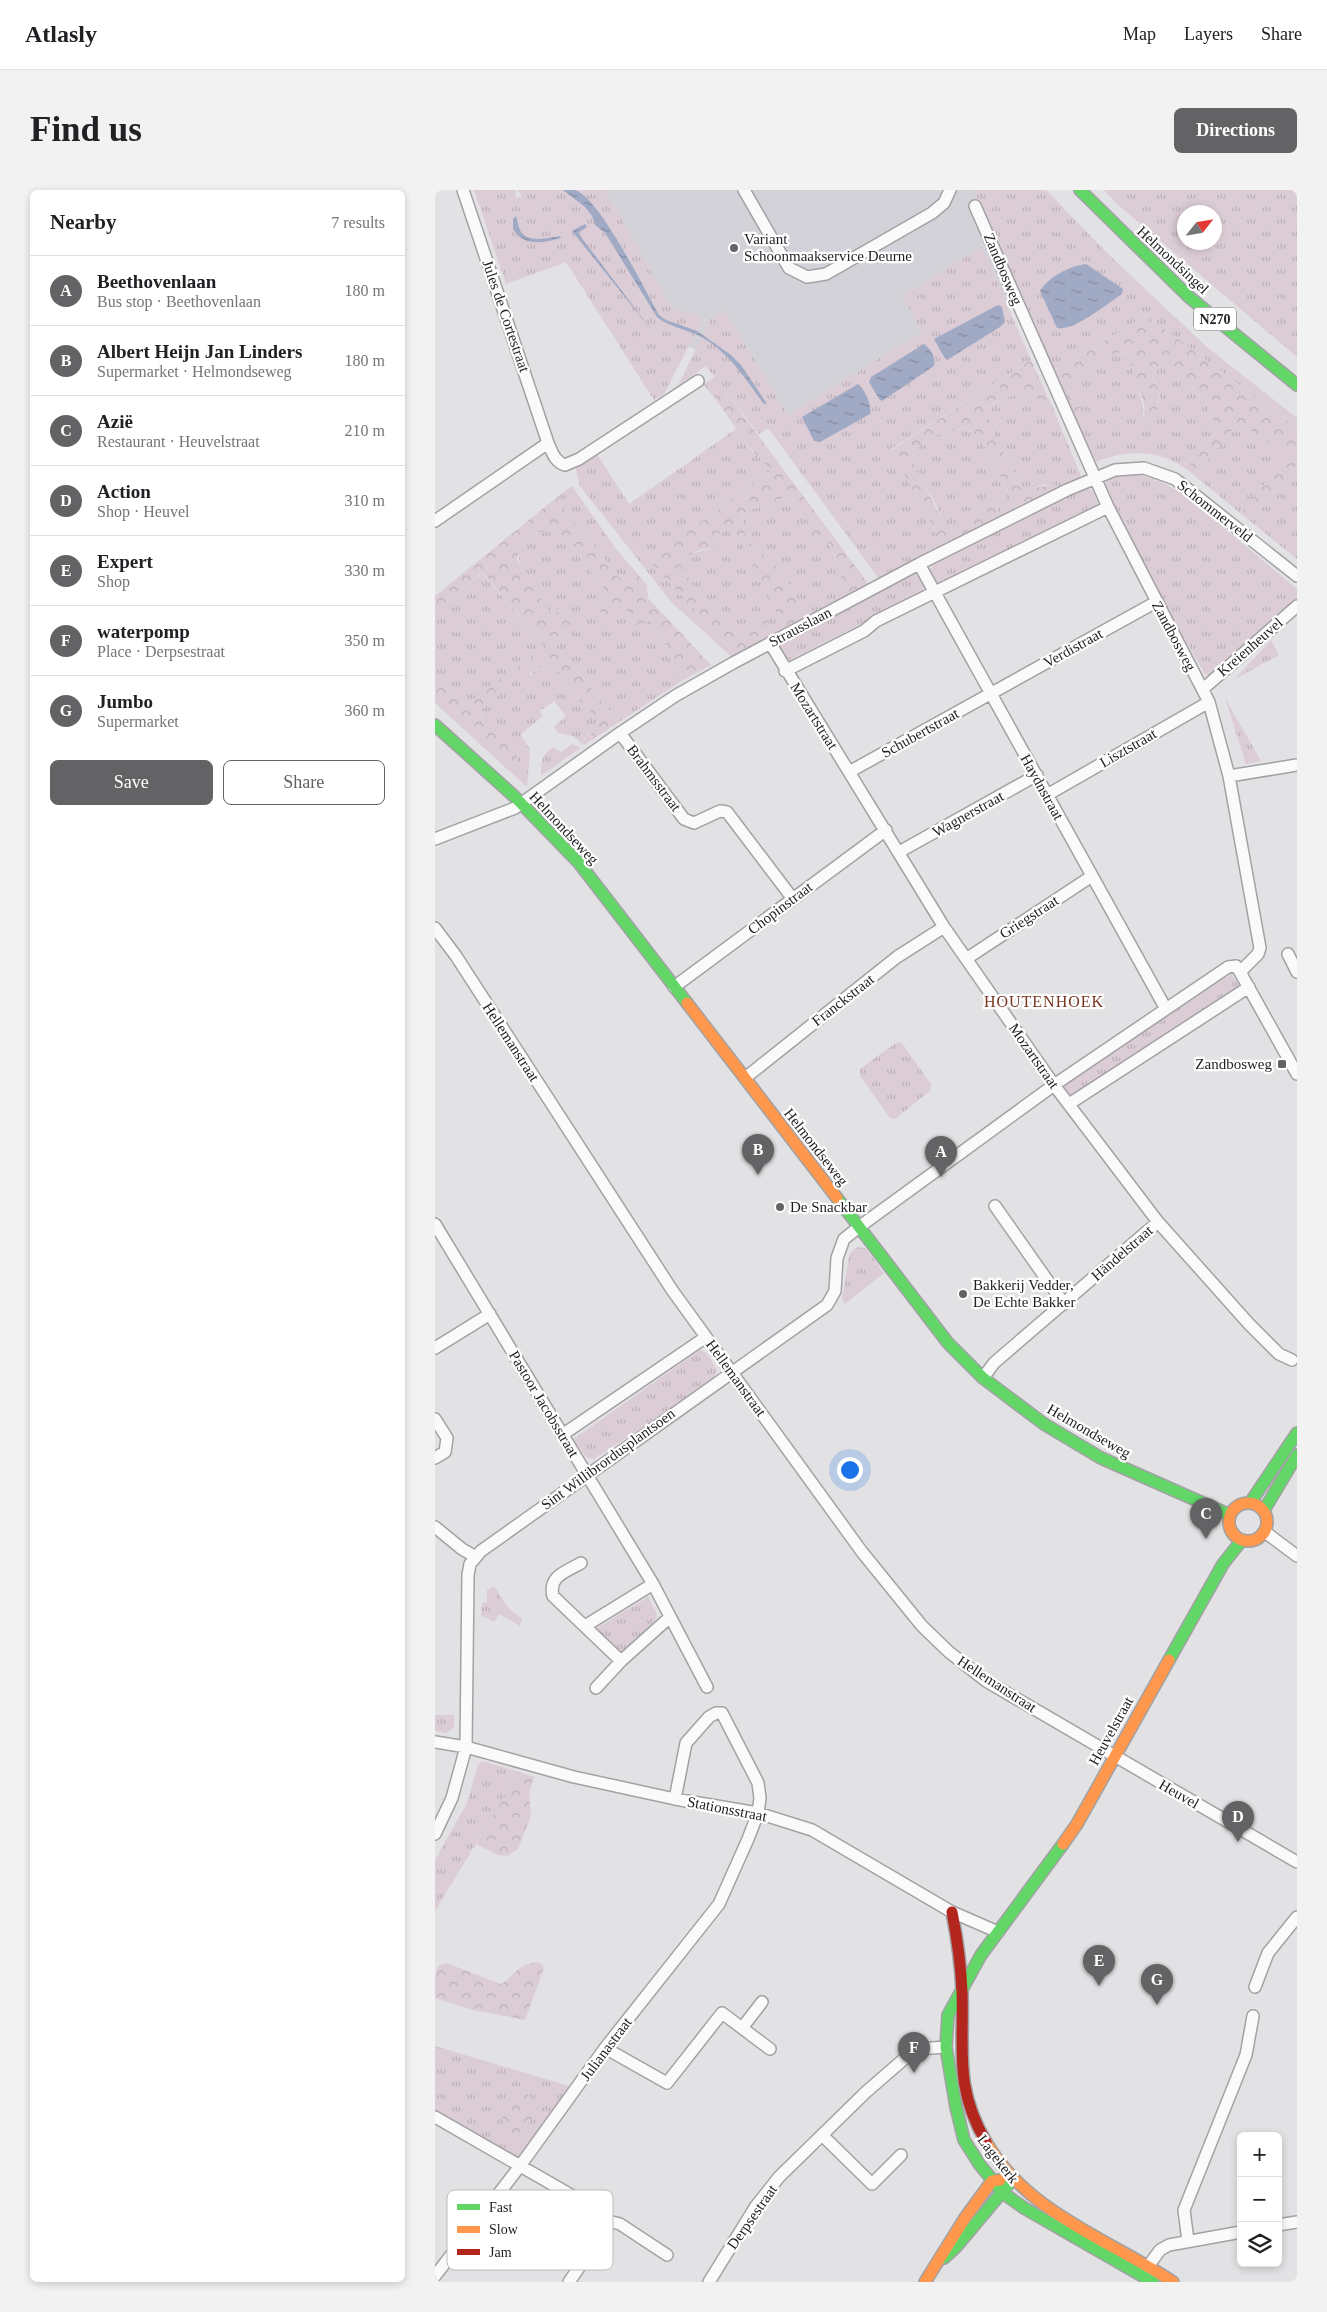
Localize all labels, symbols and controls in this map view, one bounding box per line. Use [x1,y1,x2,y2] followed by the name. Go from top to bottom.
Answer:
[25,21,97,47] text: Atlasly
[1123,24,1156,44] text: Map
[1184,24,1233,44] text: Layers
[1261,24,1302,44] text: Share
[1174,108,1297,153] button: Directions
[30,110,142,149] text: Find us
[1177,205,1222,250] north arrow
[50,210,117,234] text: Nearby
[331,214,385,231] text: 7 results
[1134,223,1212,297] street label: Helmondsingel
[744,231,912,264] place label: Variant Schoonmaakservice Deurne
[981,231,1026,308] street label: Zandbosweg
[728,242,740,254] marker: Variant Schoonmaakservice Deurne
[479,258,533,375] street label: Jules de Cortestraat
[97,271,216,292] text: Beethovenlaan
[60,282,72,299] text: A
[345,282,385,299] text: 180 m
[97,293,261,310] text: Bus stop · Beethovenlaan
[1194,308,1236,330] road number: N270
[97,341,302,362] text: Albert Heijn Jan Linders
[61,352,71,369] text: B
[345,352,385,369] text: 180 m
[97,363,292,380] text: Supermarket · Helmondseweg
[97,411,133,432] text: Azië
[60,422,72,439] text: C
[345,422,385,439] text: 210 m
[97,433,260,450] text: Restaurant · Heuvelstraat
[1174,477,1256,546] street label: Schommerveld
[97,481,151,502] text: Action
[60,492,72,509] text: D
[345,492,385,509] text: 310 m
[97,503,189,520] text: Shop · Heuvel
[97,551,153,572] text: Expert
[61,562,71,579] text: E
[345,562,385,579] text: 330 m
[97,573,130,590] text: Shop
[1149,598,1199,674] street label: Zandbosweg
[766,604,834,650] street label: Strausslaan
[1214,614,1286,680] street label: Kreienheuvel
[97,621,190,642] text: waterpomp
[1041,625,1106,671] street label: Verdistraat
[61,632,71,649] text: F
[345,632,385,649] text: 350 m
[97,643,225,660] text: Place · Derpsestraat
[787,680,841,753] street label: Mozartstraat
[97,691,153,712] text: Jumbo
[60,702,72,719] text: G
[345,702,385,719] text: 360 m
[879,705,962,761] street label: Schubertstraat
[97,713,179,730] text: Supermarket
[1097,725,1160,771] street label: Lisztstraat
[624,742,685,815] street label: Brahmsstraat
[1017,751,1067,823] street label: Haydnstraat
[50,760,213,805] button: Save
[223,760,385,805] button: Share
[526,788,602,868] street label: Helmondseweg
[930,788,1007,840] street label: Wagnerstraat
[745,878,816,937] street label: Chopinstraat
[997,892,1062,942] street label: Griegstraat
[809,970,878,1029] street label: Franckstraat
[984,993,1104,1010] district label: HOUTENHOEK
[480,1000,543,1085] street label: Hellemanstraat
[1006,1020,1063,1092] street label: Mozartstraat
[1195,1056,1272,1072] place label: Zandbosweg
[1276,1058,1288,1070] marker: Zandbosweg
[781,1105,851,1189] street label: Helmondseweg
[742,1134,774,1175] pin: B
[925,1136,957,1177] pin: A
[790,1199,867,1215] place label: De Snackbar
[774,1201,786,1213] marker: De Snackbar
[1088,1222,1156,1284] street label: Händelstraat
[973,1277,1075,1310] place label: Bakkerij Vedder, De Echte Bakker
[957,1288,969,1300] marker: Bakkerij Vedder, De Echte Bakker
[703,1337,770,1420] street label: Hellemanstraat
[506,1348,583,1461] street label: Pastoor Jacobsstraat
[1045,1401,1134,1462] street label: Helmondseweg
[538,1405,678,1513] street label: Sint Willibrordusplantsoen
[837,1457,863,1483] your location
[1190,1498,1222,1539] pin: C
[955,1653,1040,1716] street label: Hellemanstraat
[1086,1693,1137,1768] street label: Heuvelstraat
[1156,1776,1202,1812] street label: Heuvel
[686,1793,769,1825] street label: Stationsstraat
[1222,1801,1254,1842] pin: D
[1083,1945,1115,1986] pin: E
[1141,1964,1173,2005] pin: G
[577,2014,635,2084] street label: Julianastraat
[898,2032,930,2073] pin: F
[974,2132,1022,2187] street label: Lagekerk
[1237,2132,1282,2267] map controls
[1237,2132,1282,2177] button: +
[1237,2177,1282,2222] button: −
[724,2181,781,2252] street label: Derpsestraat
[447,2190,613,2270] legend
[489,2200,512,2215] text: Fast
[489,2222,519,2237] text: Slow
[1237,2222,1282,2267] button: layers
[489,2245,512,2260] text: Jam

